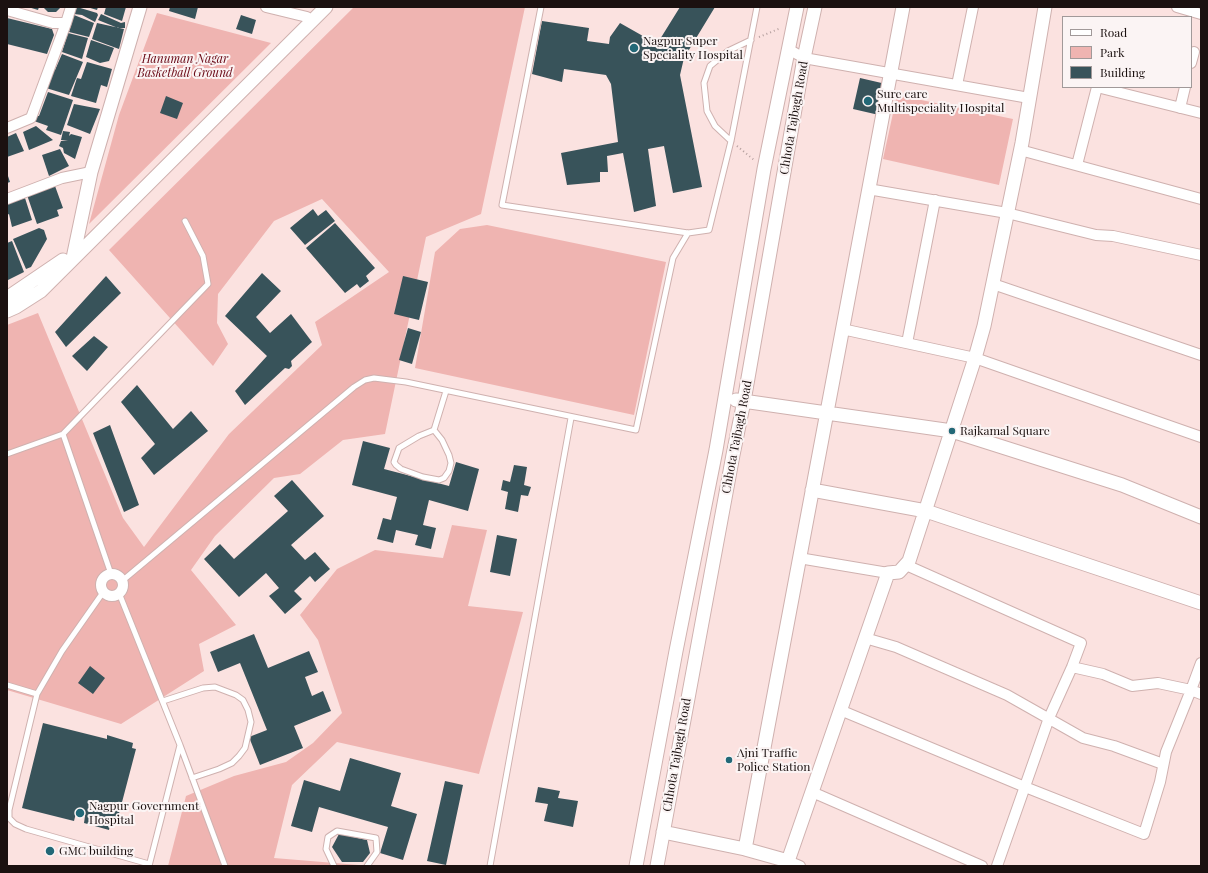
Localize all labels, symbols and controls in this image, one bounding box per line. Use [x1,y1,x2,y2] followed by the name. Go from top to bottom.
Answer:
[1062,16,1192,88] legend
[1100,24,1127,40] text: Road
[643,34,743,62] place label: Nagpur Super Speciality Hospital
[628,42,640,54] marker: Nagpur Super Speciality Hospital
[1100,44,1125,60] text: Park
[137,52,233,80] park label: Hanuman Nagar Basketball Ground
[777,60,811,176] street label: Chhota Tajbagh Road
[1100,64,1145,80] text: Building
[877,87,1004,115] place label: Sure care Multispeciality Hospital
[862,95,874,107] marker: Sure care Multispeciality Hospital
[719,379,755,495] street label: Chhota Tajbagh Road
[960,424,1050,438] place label: Rajkamal Square
[947,426,957,436] marker: Rajkamal Square
[660,697,694,813] street label: Chhota Tajbagh Road
[737,746,810,774] place label: Ajni Traffic Police Station
[724,755,734,765] marker: Ajni Traffic Police Station
[89,799,199,827] place label: Nagpur Government Hospital
[74,807,86,819] marker: Nagpur Government Hospital
[59,844,133,858] place label: GMC building
[44,845,56,857] marker: GMC building

